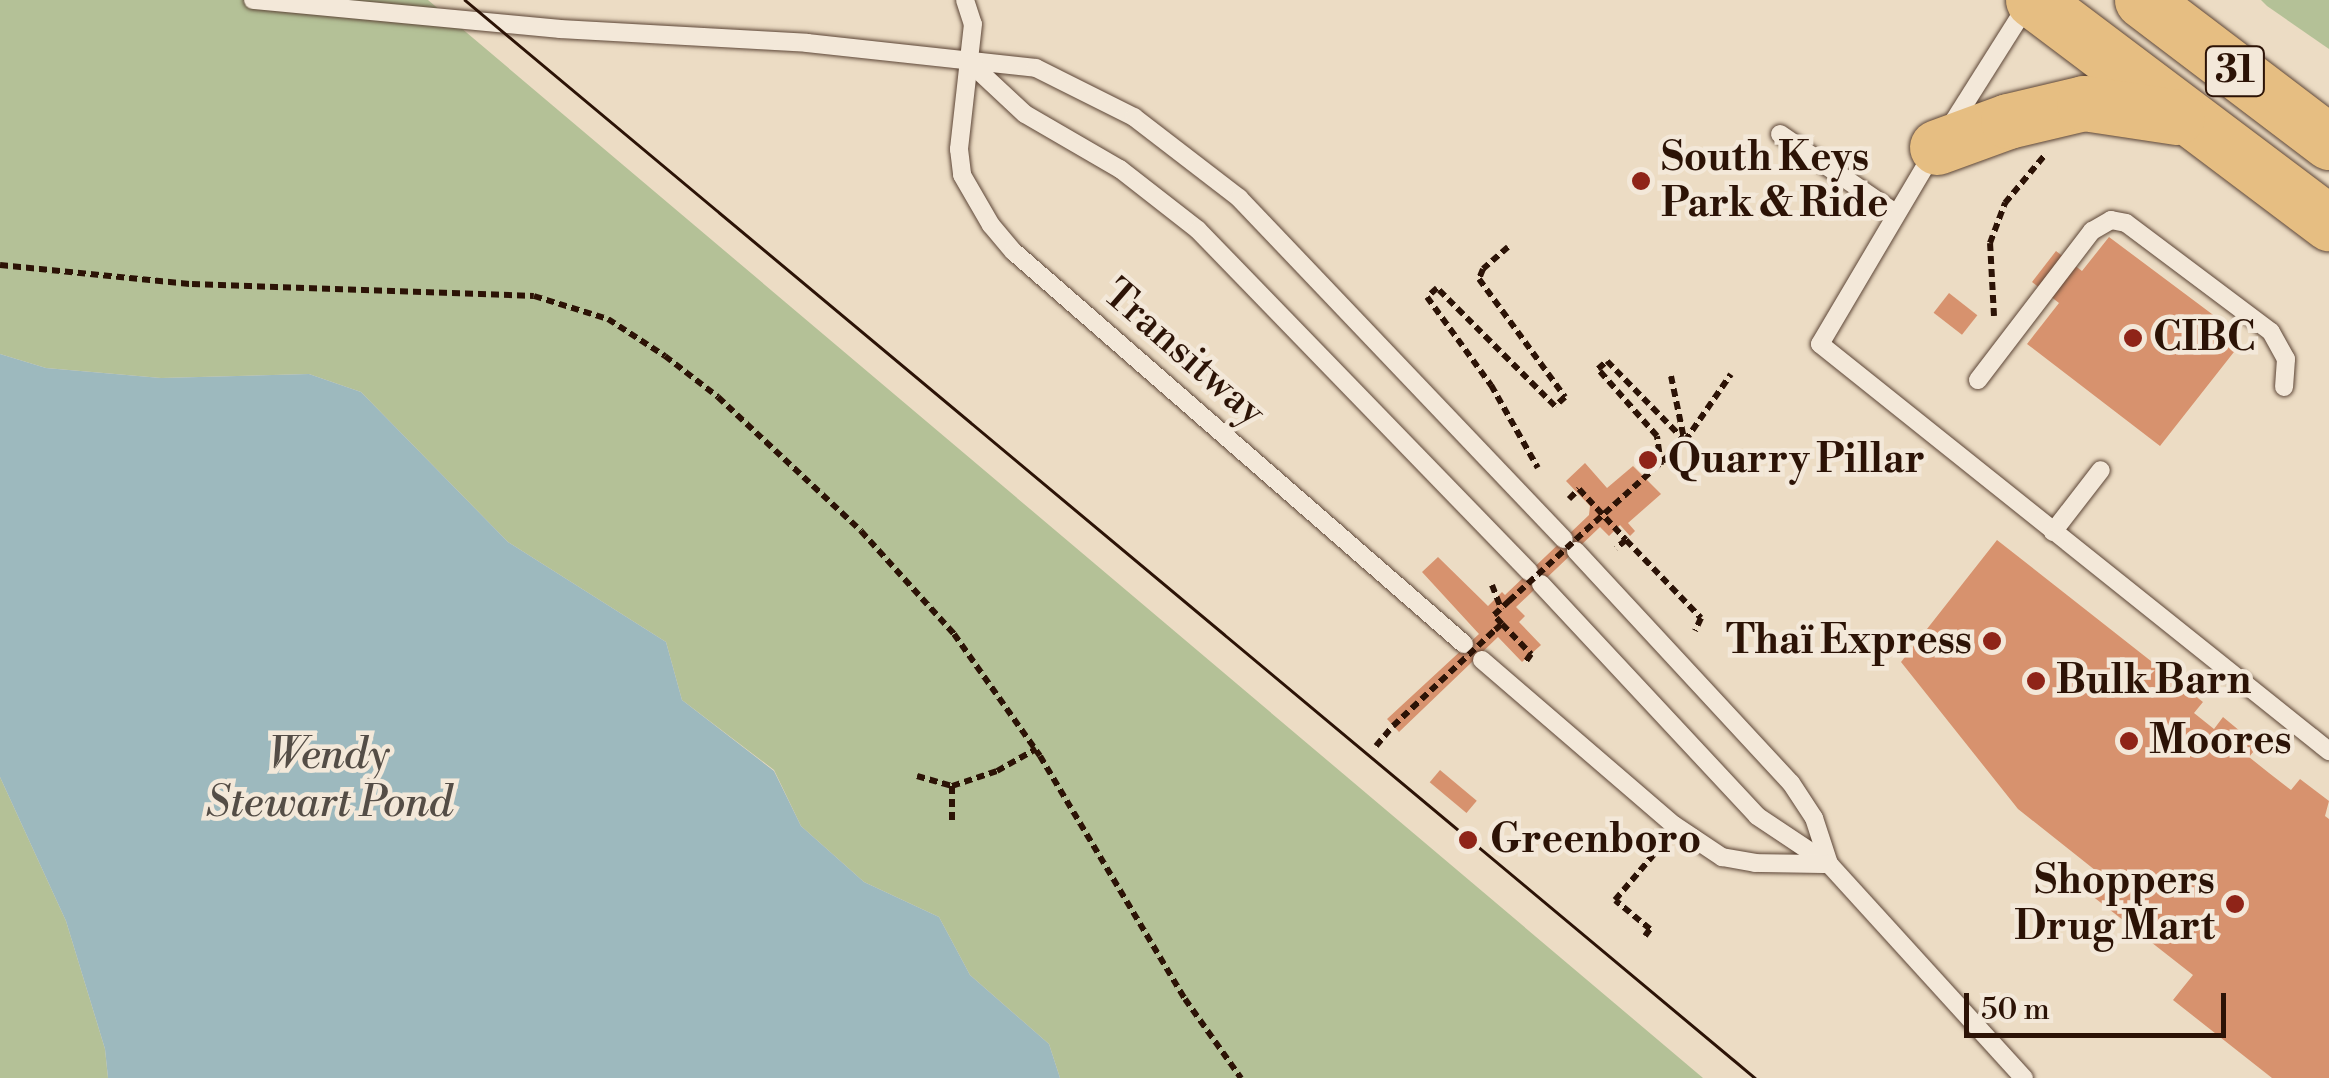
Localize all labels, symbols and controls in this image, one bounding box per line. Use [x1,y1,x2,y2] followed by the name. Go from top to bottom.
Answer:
[2202,38,2268,104] road number: 31
[1661,134,1888,228] place label: South Keys Park & Ride
[1630,170,1652,192] marker: South Keys Park & Ride
[1093,270,1275,436] street label: Transitway
[2153,314,2255,362] place label: CIBC
[2122,327,2144,349] marker: CIBC
[1668,436,1925,484] place label: Quarry Pillar
[1637,449,1659,471] marker: Quarry Pillar
[1726,617,1972,665] place label: Thaï Express
[1981,630,2003,652] marker: Thaï Express
[2056,657,2251,705] place label: Bulk Barn
[2025,670,2047,692] marker: Bulk Barn
[2149,717,2292,765] place label: Moores
[2118,730,2140,752] marker: Moores
[206,731,452,829] water label: Wendy Stewart Pond
[1490,816,1701,864] place label: Greenboro
[1455,827,1481,853] marker: Greenboro
[2014,857,2215,951] place label: Shoppers Drug Mart
[2224,893,2246,915] marker: Shoppers Drug Mart
[1969,973,2232,1035] scale bar
[1981,991,2050,1029] text: 50 m

